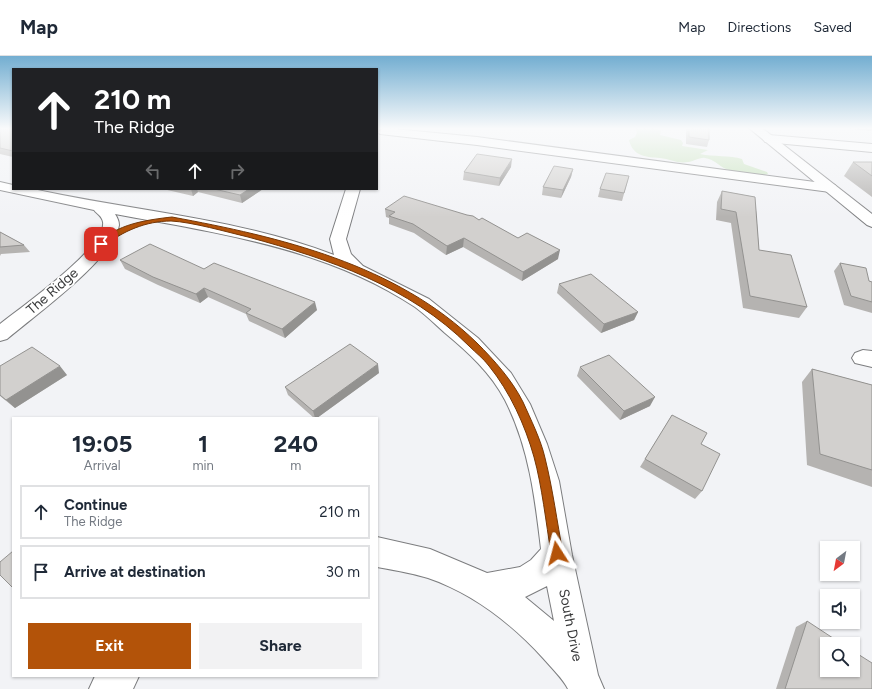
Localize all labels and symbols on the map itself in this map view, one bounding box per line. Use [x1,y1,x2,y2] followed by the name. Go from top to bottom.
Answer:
[84,227,118,261] pin
[23,264,82,318] street label: The Ridge
[536,532,578,574] position arrow
[820,541,860,581] north arrow
[555,587,586,663] street label: South Drive

